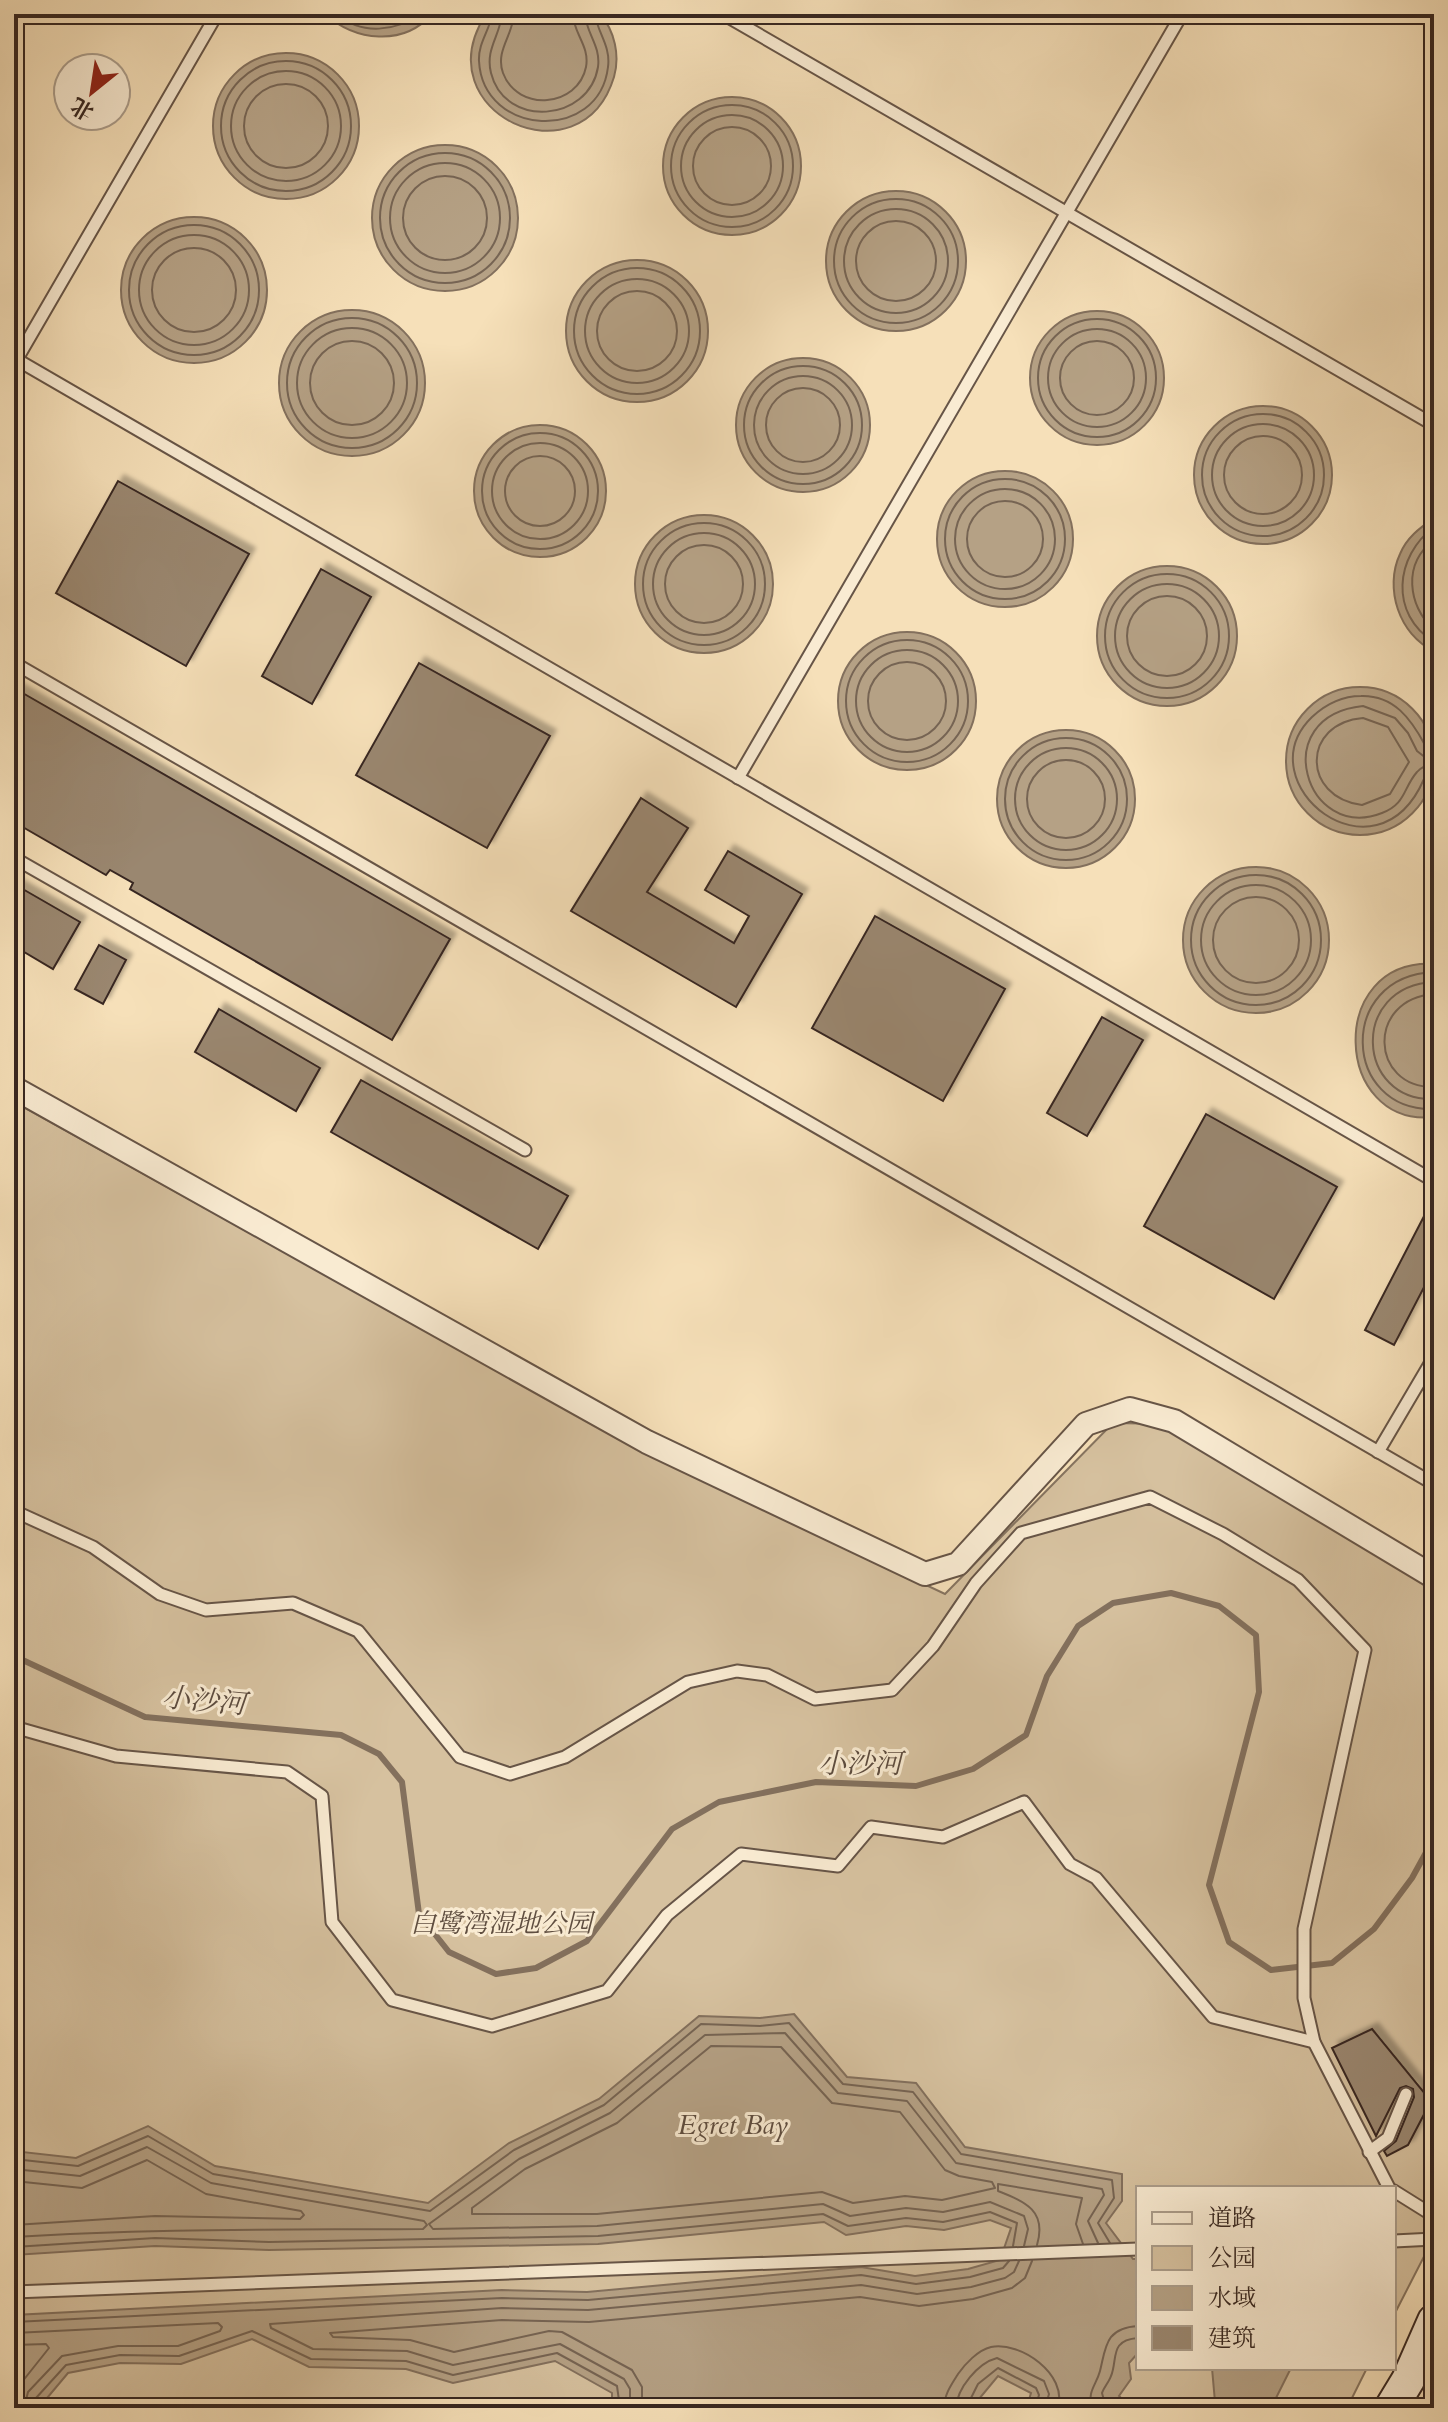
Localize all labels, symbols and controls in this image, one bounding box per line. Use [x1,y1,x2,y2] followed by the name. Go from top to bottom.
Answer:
[52,52,132,132] north arrow
[65,90,100,127] text: 北
[160,1678,252,1724] water label: 小沙河
[818,1745,907,1783] water label: 小沙河
[410,1906,596,1941] park label: 白鹭湾湿地公园
[678,2106,789,2144] water label: Egret Bay
[1136,2186,1396,2370] legend
[1208,2202,1256,2235] text: 道路
[1208,2242,1256,2275] text: 公园
[1208,2282,1256,2315] text: 水域
[1208,2322,1256,2355] text: 建筑

